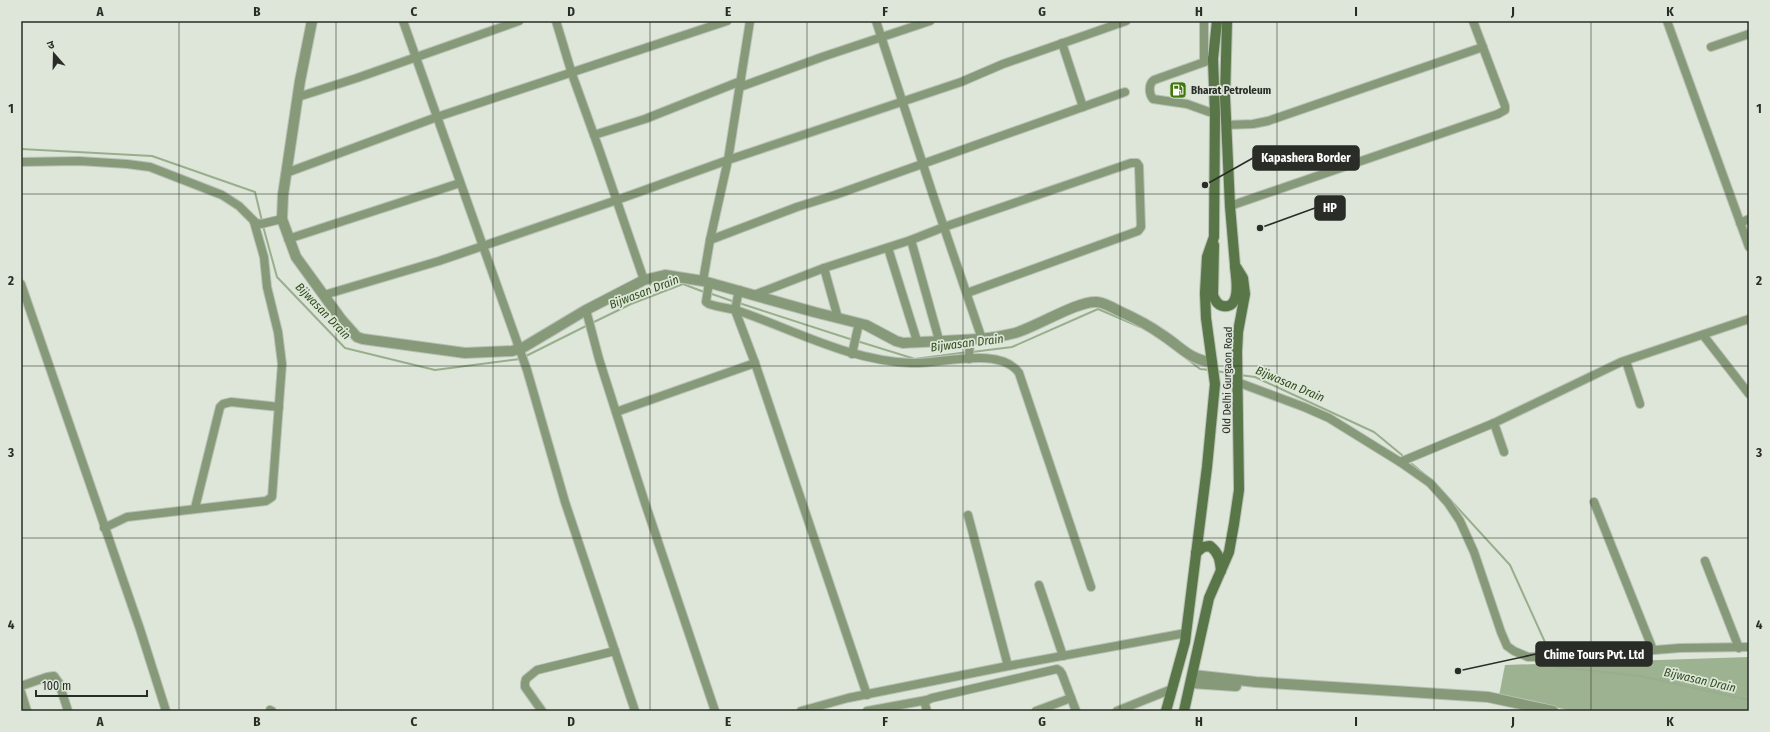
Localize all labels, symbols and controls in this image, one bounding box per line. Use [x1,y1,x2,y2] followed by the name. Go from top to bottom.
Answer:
[95,4,104,19] text: A
[253,4,261,19] text: B
[411,4,418,19] text: C
[567,4,575,19] text: D
[725,4,731,19] text: E
[882,4,888,19] text: F
[1038,4,1046,19] text: G
[1195,4,1203,19] text: H
[1354,4,1358,19] text: I
[1510,4,1515,19] text: J
[1666,4,1674,19] text: K
[34,34,74,74] north arrow
[46,38,57,52] text: उ
[1168,80,1188,100] fuel station icon: Bharat Petroleum
[1191,84,1271,97] place label: Bharat Petroleum
[8,101,14,116] text: 1
[1756,101,1762,116] text: 1
[1253,146,1359,170] callout: Kapashera Border
[1261,151,1351,165] text: Kapashera Border
[1315,196,1345,220] callout: HP
[1323,201,1337,215] text: HP
[607,272,681,312] water label: Bijwasan Drain
[7,273,14,288] text: 2
[1755,273,1762,288] text: 2
[292,280,354,342] water label: Bijwasan Drain
[1220,326,1235,434] street label: Old Delhi Gurgaon Road
[930,332,1004,354] water label: Bijwasan Drain
[1254,363,1326,405] water label: Bijwasan Drain
[7,445,14,460] text: 3
[1755,445,1762,460] text: 3
[8,617,15,632] text: 4
[1756,617,1763,632] text: 4
[1536,642,1652,666] callout: Chime Tours Pvt. Ltd
[1544,648,1644,662] text: Chime Tours Pvt. Ltd
[1663,665,1737,695] water label: Bijwasan Drain
[36,672,147,698] scale bar
[42,679,71,693] text: 100 m
[95,714,104,729] text: A
[253,714,261,729] text: B
[411,714,418,729] text: C
[567,714,575,729] text: D
[725,714,731,729] text: E
[882,714,888,729] text: F
[1038,714,1046,729] text: G
[1195,714,1203,729] text: H
[1354,714,1358,729] text: I
[1510,714,1515,729] text: J
[1666,714,1674,729] text: K

